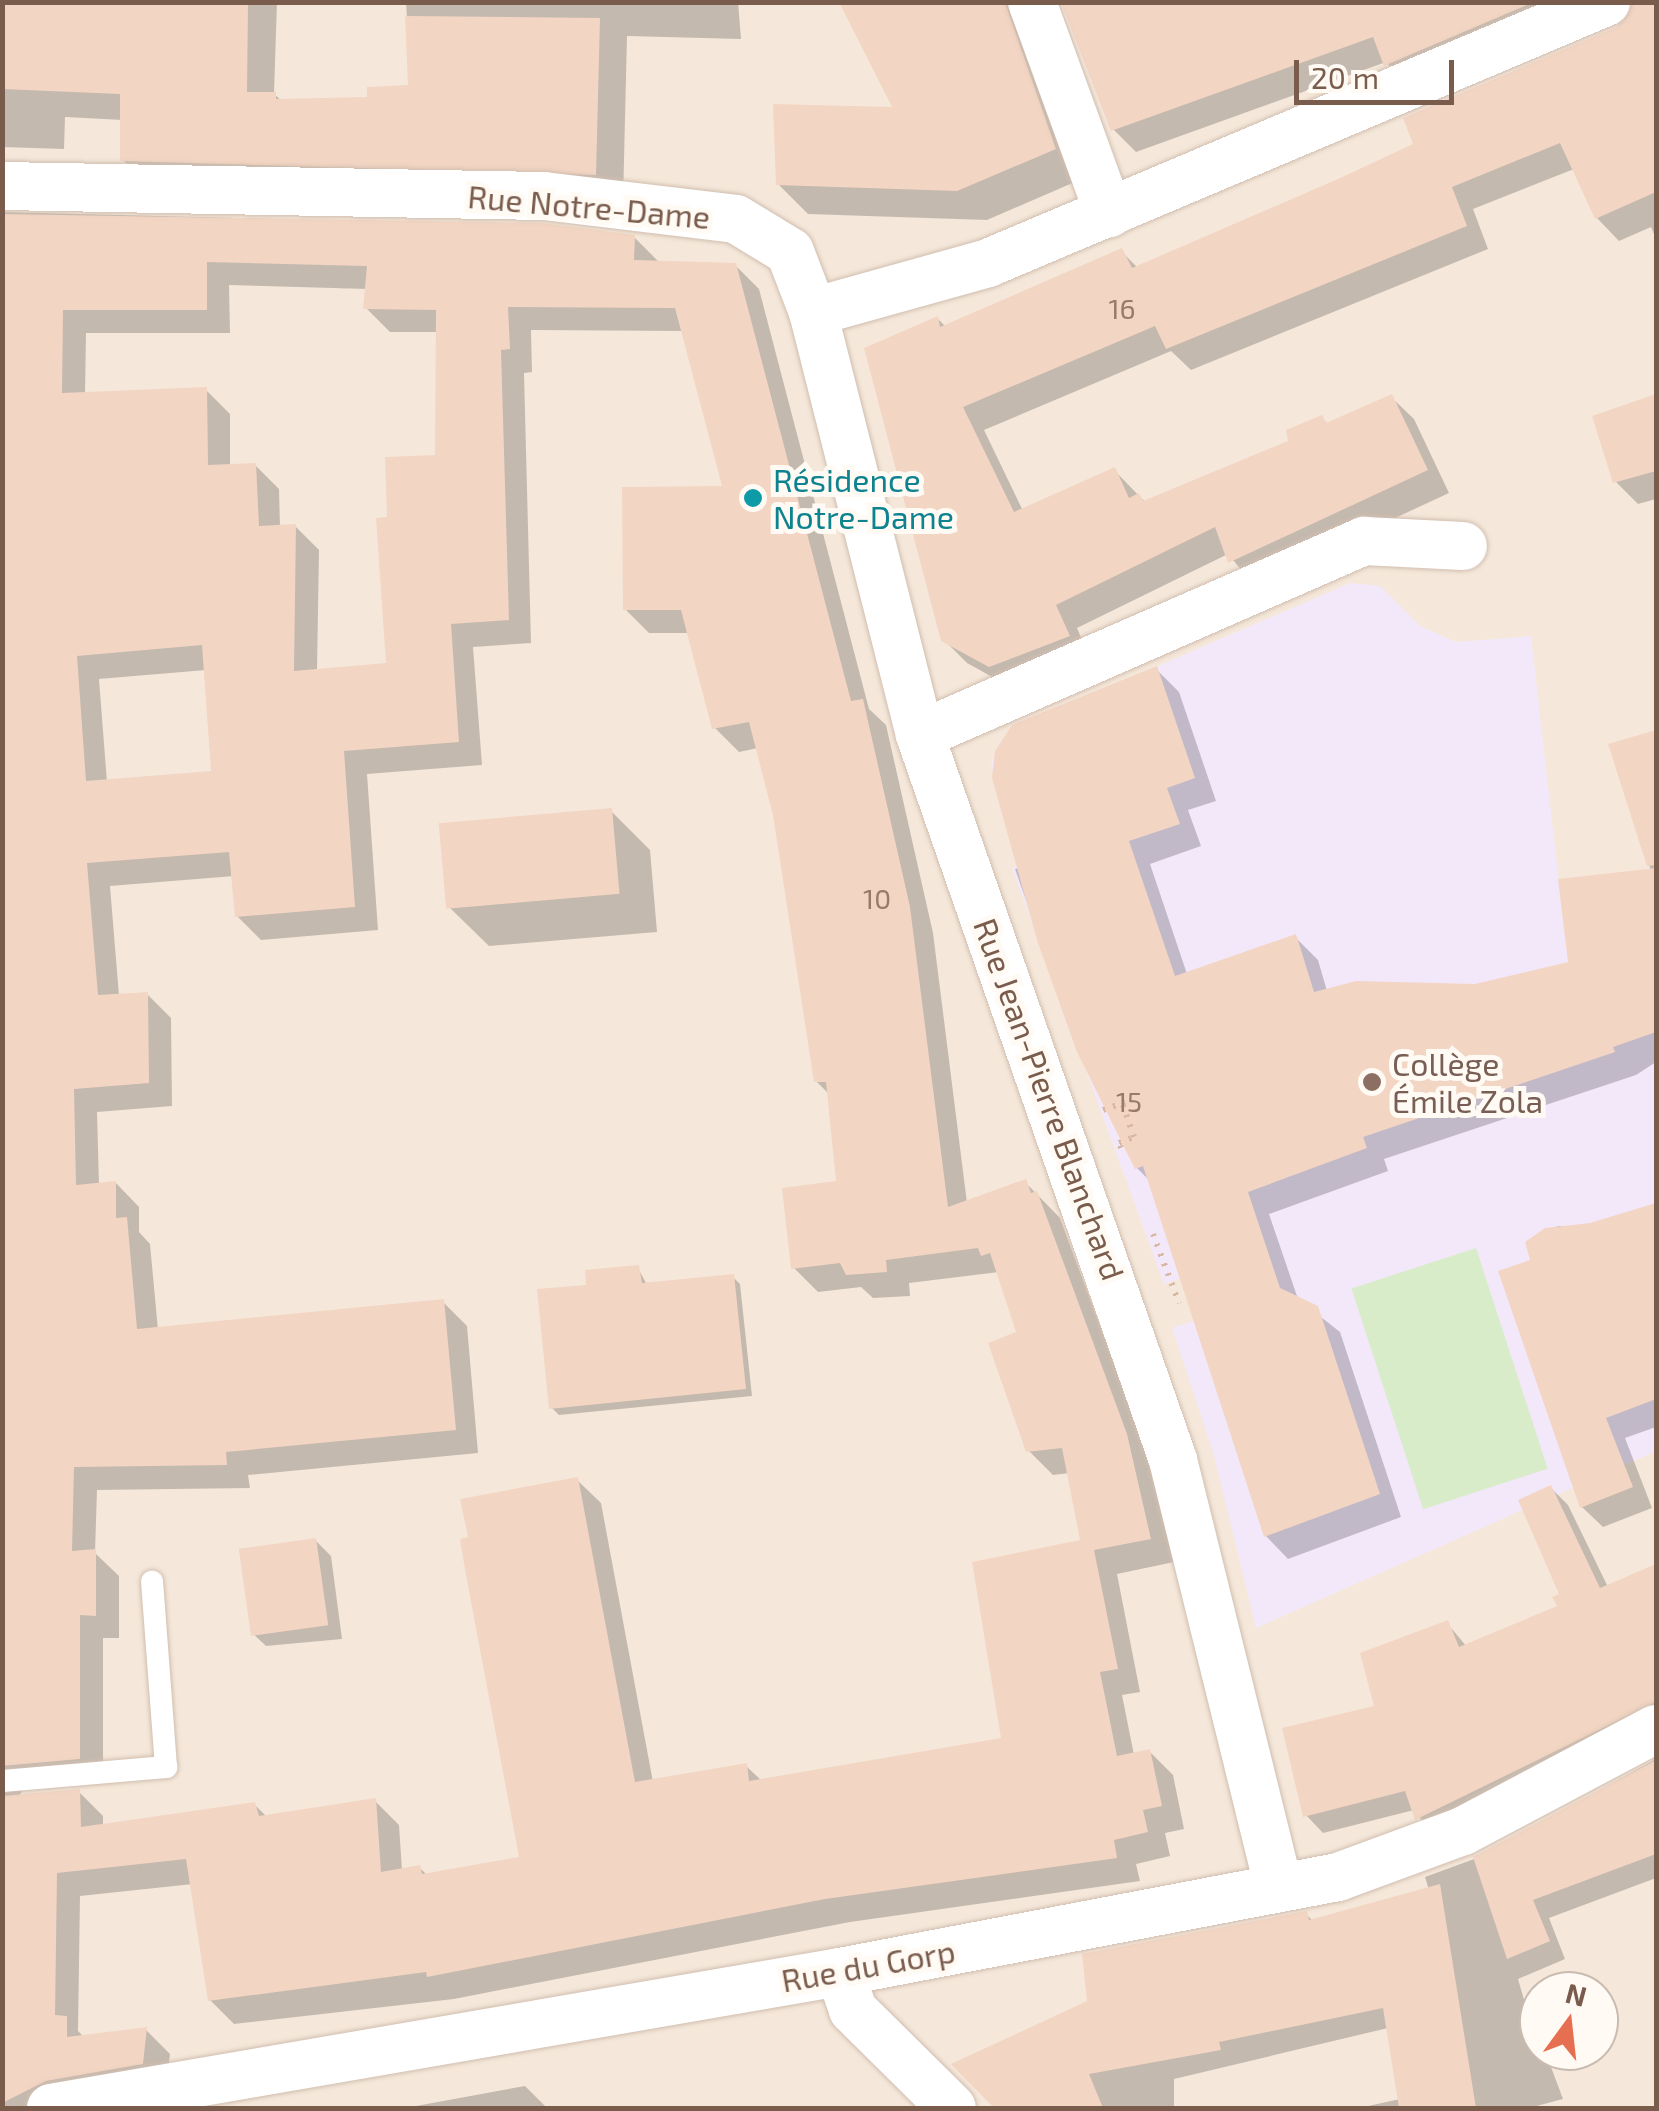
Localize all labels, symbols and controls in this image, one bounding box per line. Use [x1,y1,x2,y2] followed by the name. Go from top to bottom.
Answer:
[1299,40,1459,102] scale bar
[1311,59,1379,95] text: 20 m
[466,176,712,236] street label: Rue Notre-Dame
[1108,291,1136,325] house number: 16
[773,461,954,536] place label: Résidence Notre-Dame
[742,487,764,509] marker: Résidence Notre-Dame
[863,881,891,915] house number: 10
[967,913,1133,1285] street label: Rue Jean-Pierre Blanchard
[1392,1045,1543,1120] place label: Collège Émile Zola
[1361,1071,1383,1093] marker: Collège Émile Zola
[1116,1084,1142,1118] house number: 15
[778,1931,958,1999] street label: Rue du Gorp
[1519,1971,1619,2071] north arrow
[1562,1975,1590,2013] text: N

